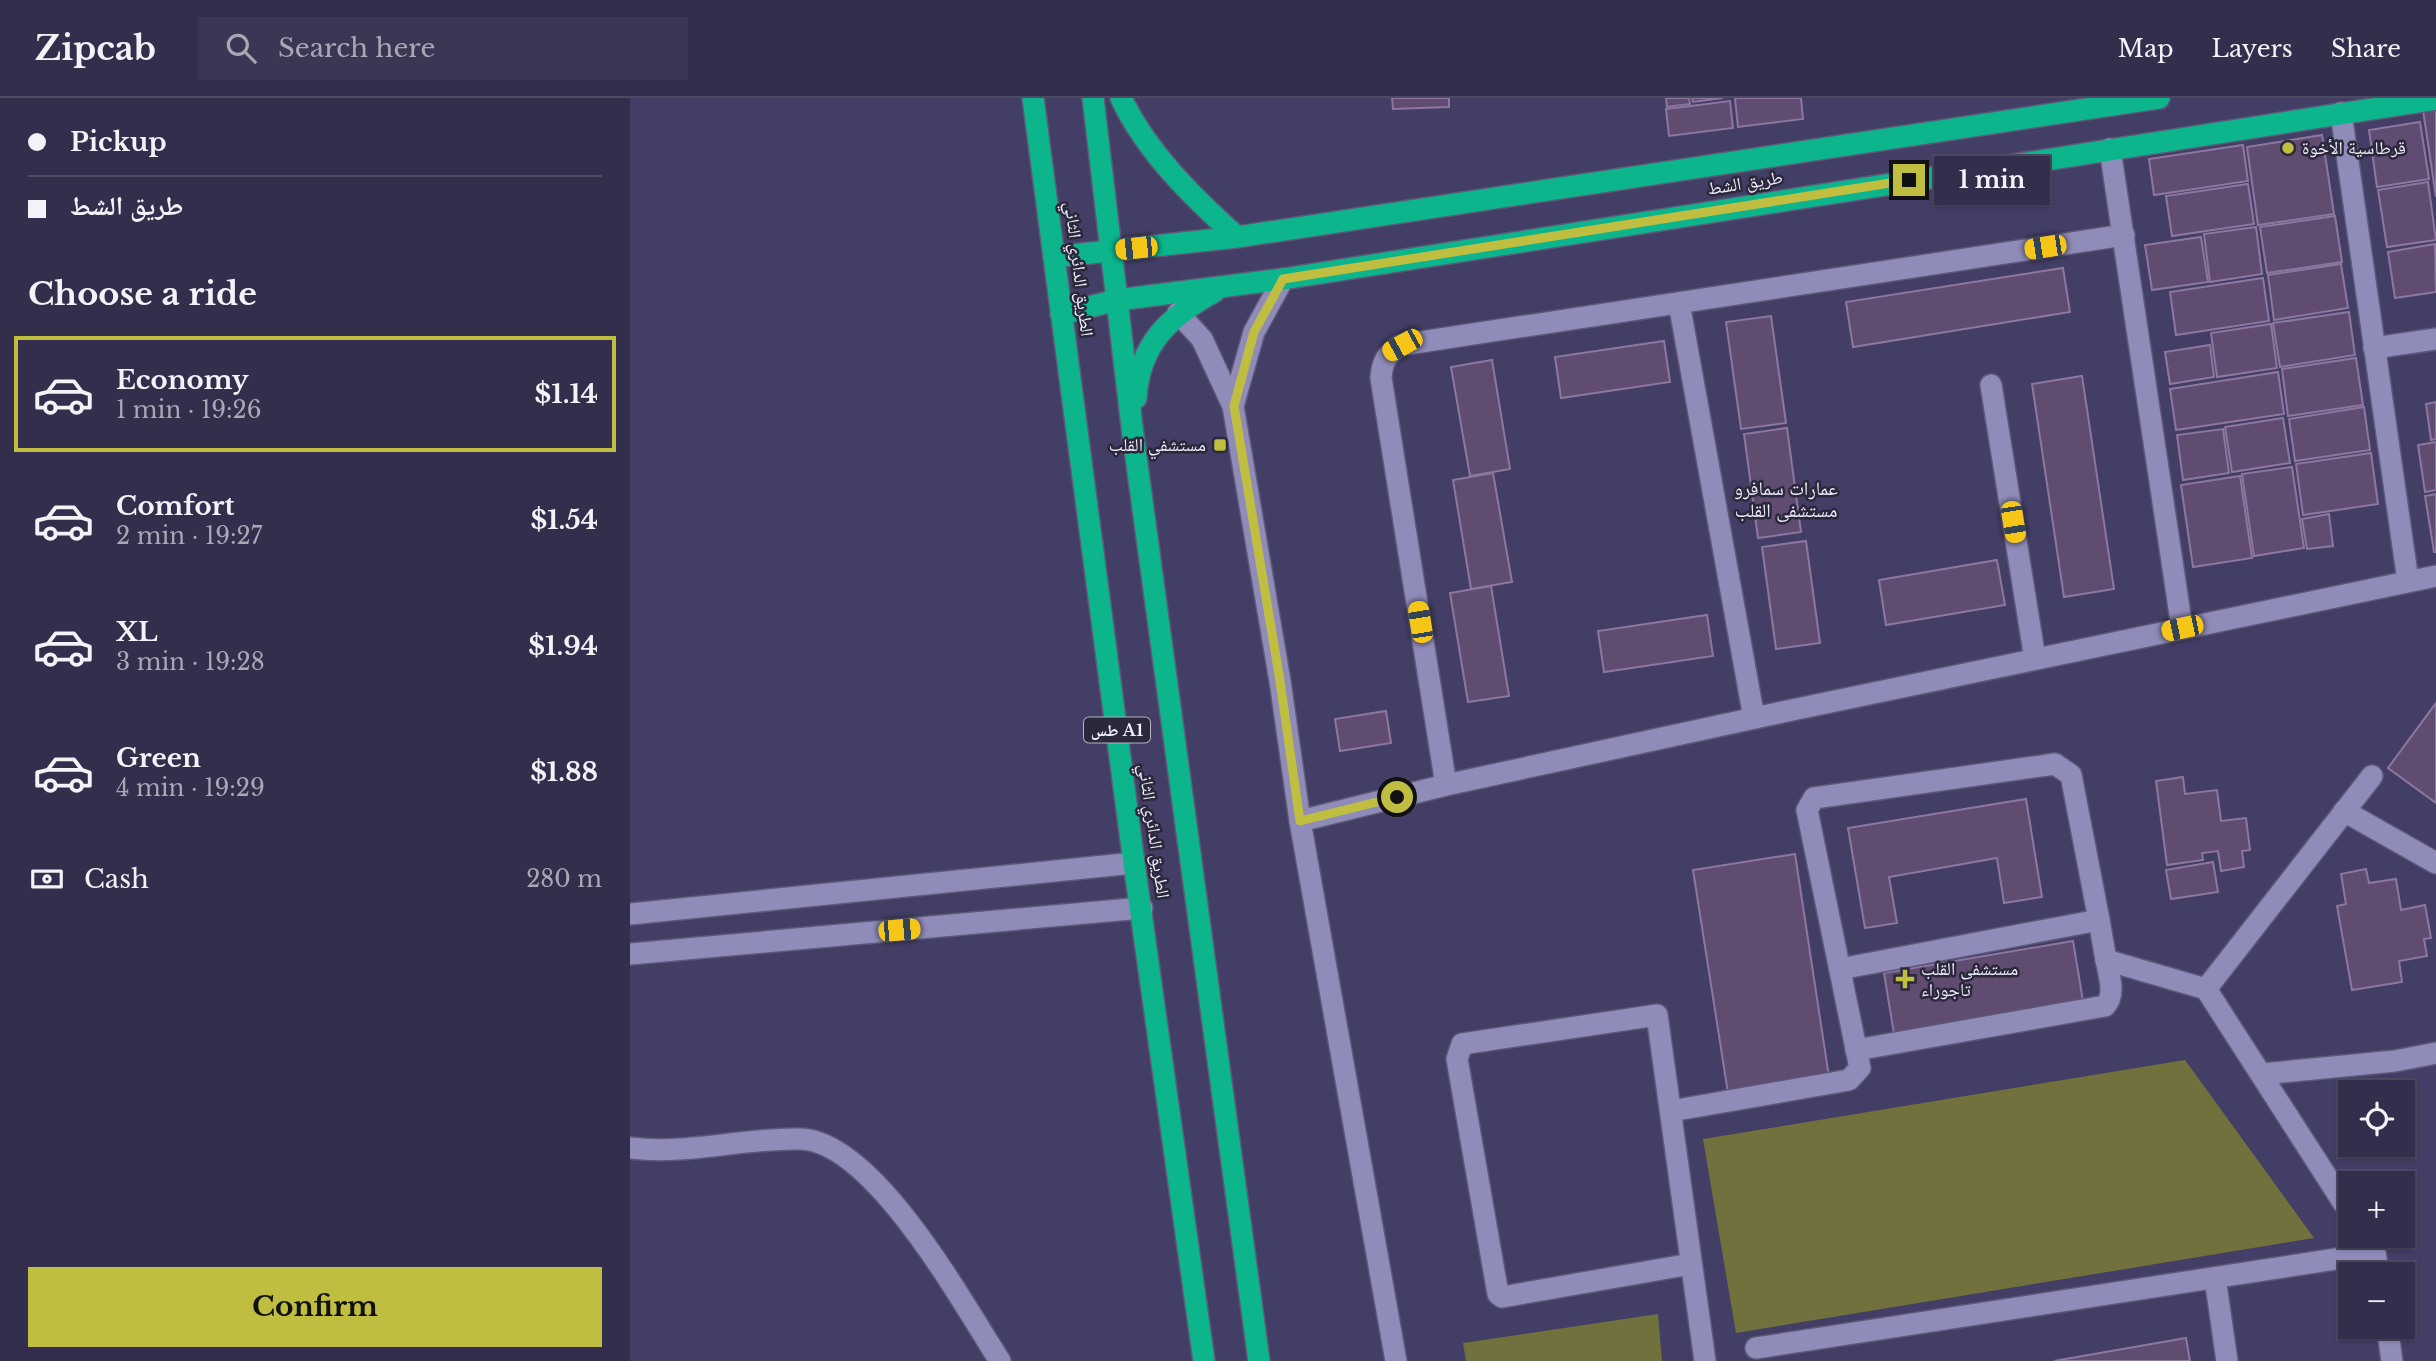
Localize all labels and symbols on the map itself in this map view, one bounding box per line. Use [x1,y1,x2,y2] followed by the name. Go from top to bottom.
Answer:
[2302,137,2406,159] place label: قرطاسية الأخوة
[2280,140,2296,156] marker: قرطاسية الأخوة
[1934,155,2049,204] callout: 1 min
[1893,164,1925,196] route end
[1706,166,1784,200] street label: طريق الشط
[1056,200,1098,338] street label: الطريق الدائري الثاني
[2023,233,2068,261] car
[1115,235,1158,261] car
[1379,326,1426,364] car
[1109,434,1206,460] place label: مستشفي القلب
[1212,437,1228,453] marker: مستشفي القلب
[1734,477,1838,522] district label: عمارات سمافرو مستشفى القلب
[2000,500,2027,544] car
[1407,600,1434,644] car
[2160,613,2205,643] car
[1084,718,1150,743] road number: طس A1
[1130,762,1174,900] street label: الطريق الدائري الثاني
[1381,781,1413,813] route start
[878,918,921,942] car
[1921,958,2018,1001] place label: مستشفى القلب تاجوراء
[1895,969,1915,989] marker: مستشفى القلب تاجوراء

